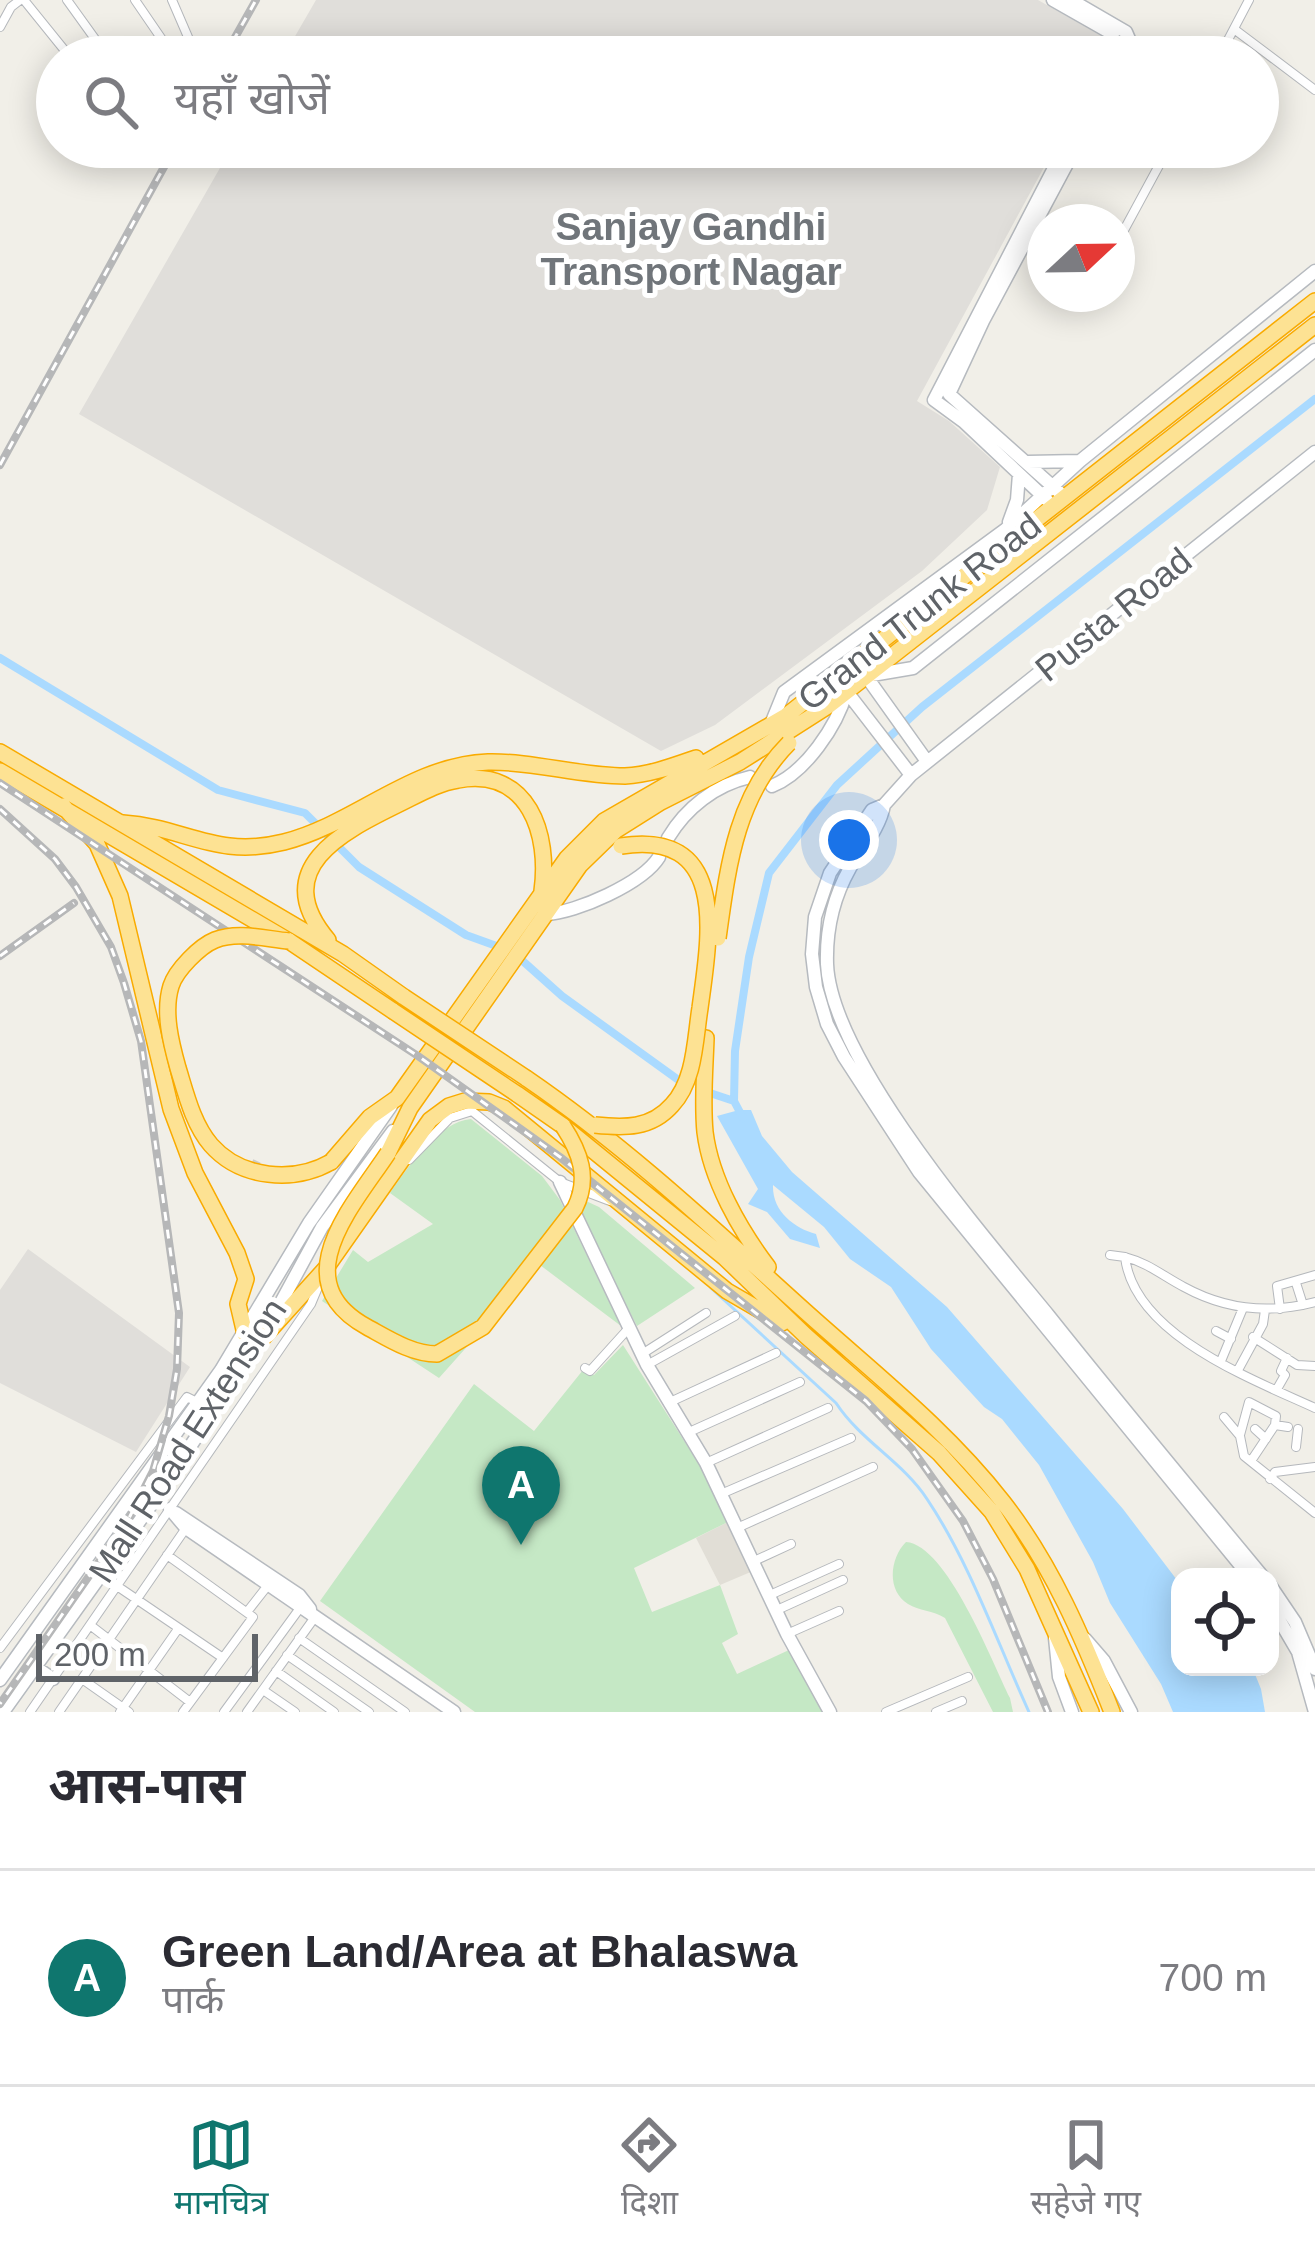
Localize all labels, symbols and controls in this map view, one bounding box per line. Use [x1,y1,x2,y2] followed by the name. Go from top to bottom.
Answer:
[36,36,1279,168] search box
[78,69,144,135] icon: search
[174,73,330,124] text: यहाँ खोजें
[1027,204,1135,312] north arrow
[540,205,842,293] district label: Sanjay Gandhi Transport Nagar
[790,504,1049,719] street label: Grand Trunk Road
[1027,539,1199,690] street label: Pusta Road
[819,810,879,870] your location
[80,1291,295,1590] street label: Mall Road Extension
[482,1446,560,1545] pin: A
[1171,1568,1279,1676] map controls
[1171,1568,1279,1676] button: locate
[36,1628,258,1681] scale bar
[54,1636,146,1673] text: 200 m
[48,1757,245,1814] text: आस-पास
[162,1926,797,1977] text: Green Land/Area at Bhalaswa
[73,1956,101,1999] text: A
[1159,1956,1267,1999] text: 700 m
[162,1978,224,2021] text: पार्क
[174,2112,268,2227] tab: मानचित्र
[616,2112,682,2227] tab: दिशा
[1031,2112,1141,2227] tab: सहेजे गए

